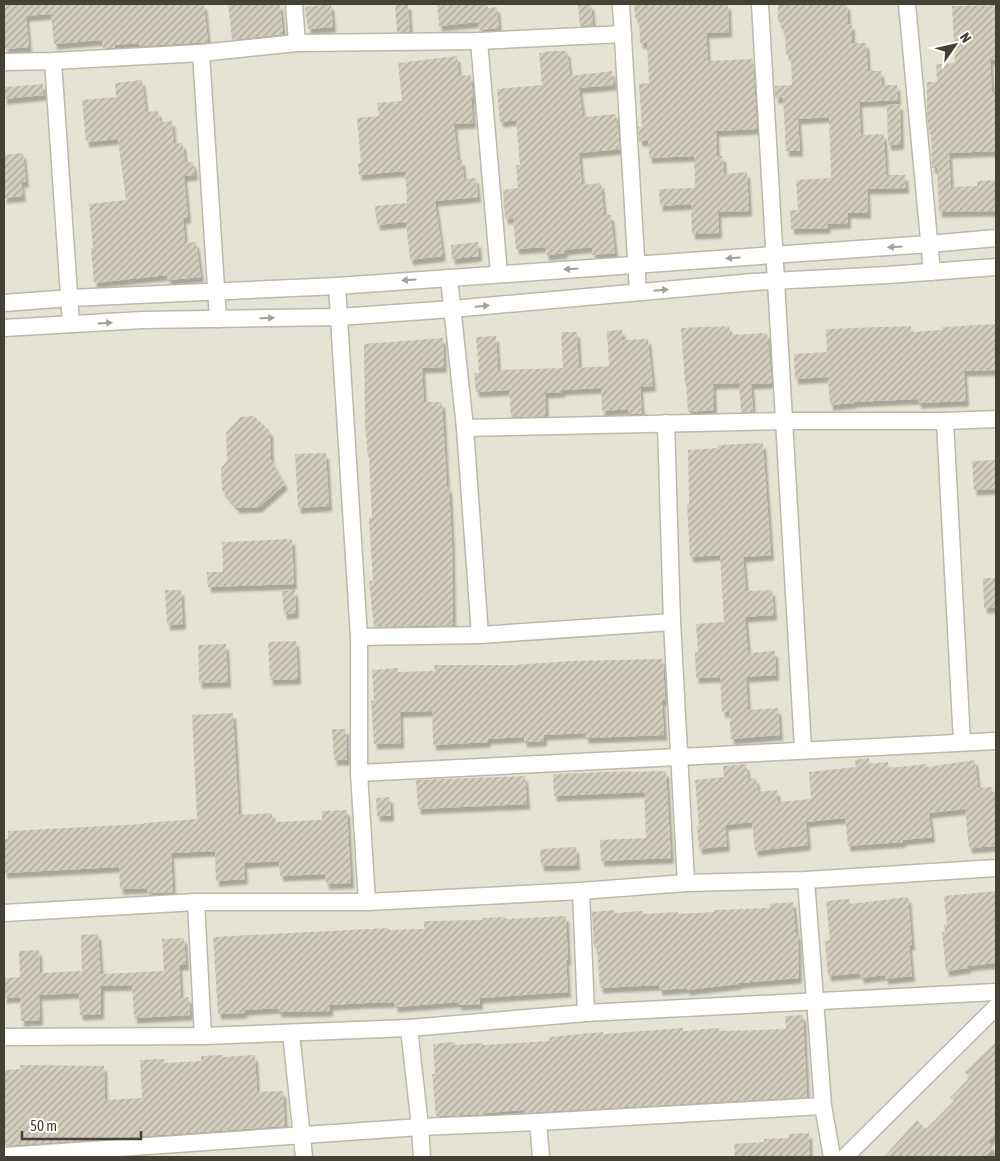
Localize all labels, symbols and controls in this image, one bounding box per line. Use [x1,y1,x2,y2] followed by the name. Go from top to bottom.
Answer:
[930,20,980,70] north arrow
[957,30,975,46] text: N
[887,243,903,251] one-way arrow
[725,254,741,262] one-way arrow
[563,265,579,273] one-way arrow
[401,277,417,285] one-way arrow
[653,285,669,293] one-way arrow
[474,302,490,310] one-way arrow
[260,314,276,322] one-way arrow
[97,318,113,326] one-way arrow
[22,1108,141,1140] scale bar
[30,1117,57,1134] text: 50 m

